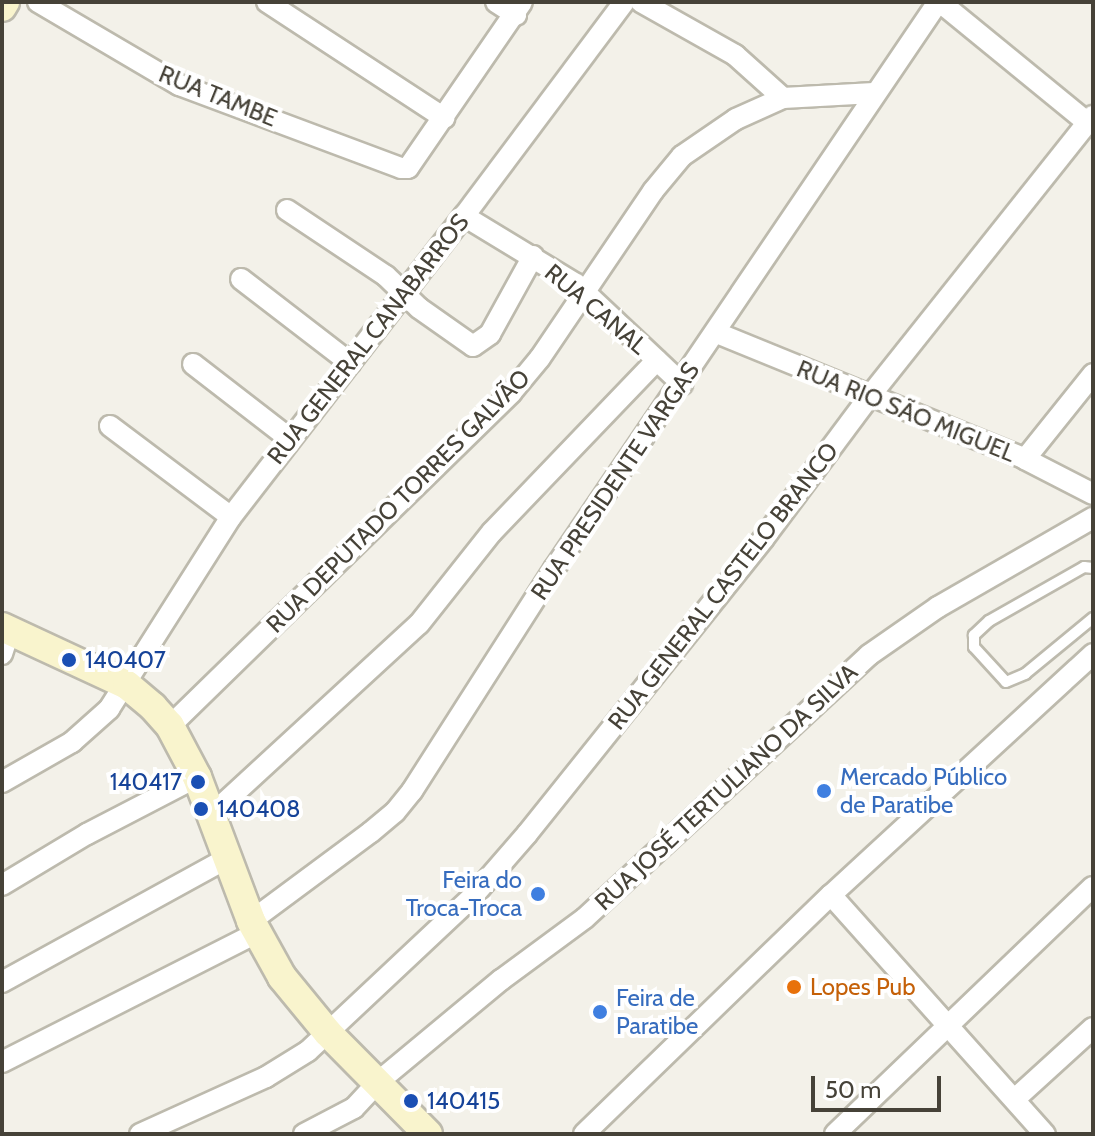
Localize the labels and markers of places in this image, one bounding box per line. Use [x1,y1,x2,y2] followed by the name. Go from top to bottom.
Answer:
[85,646,166,674] place label: 140407
[60,651,78,669] marker: 140407
[840,763,1007,819] place label: Mercado Público de Paratibe
[110,768,182,796] place label: 140417
[189,773,207,791] marker: 140417
[815,782,833,800] marker: Mercado Público de Paratibe
[217,795,301,823] place label: 140408
[192,800,210,818] marker: 140408
[406,866,522,922] place label: Feira do Troca-Troca
[529,885,547,903] marker: Feira do Troca-Troca
[810,973,915,1001] place label: Lopes Pub
[785,978,803,996] marker: Lopes Pub
[616,984,698,1040] place label: Feira de Paratibe
[591,1003,609,1021] marker: Feira de Paratibe
[427,1087,500,1115] place label: 140415
[402,1092,420,1110] marker: 140415

